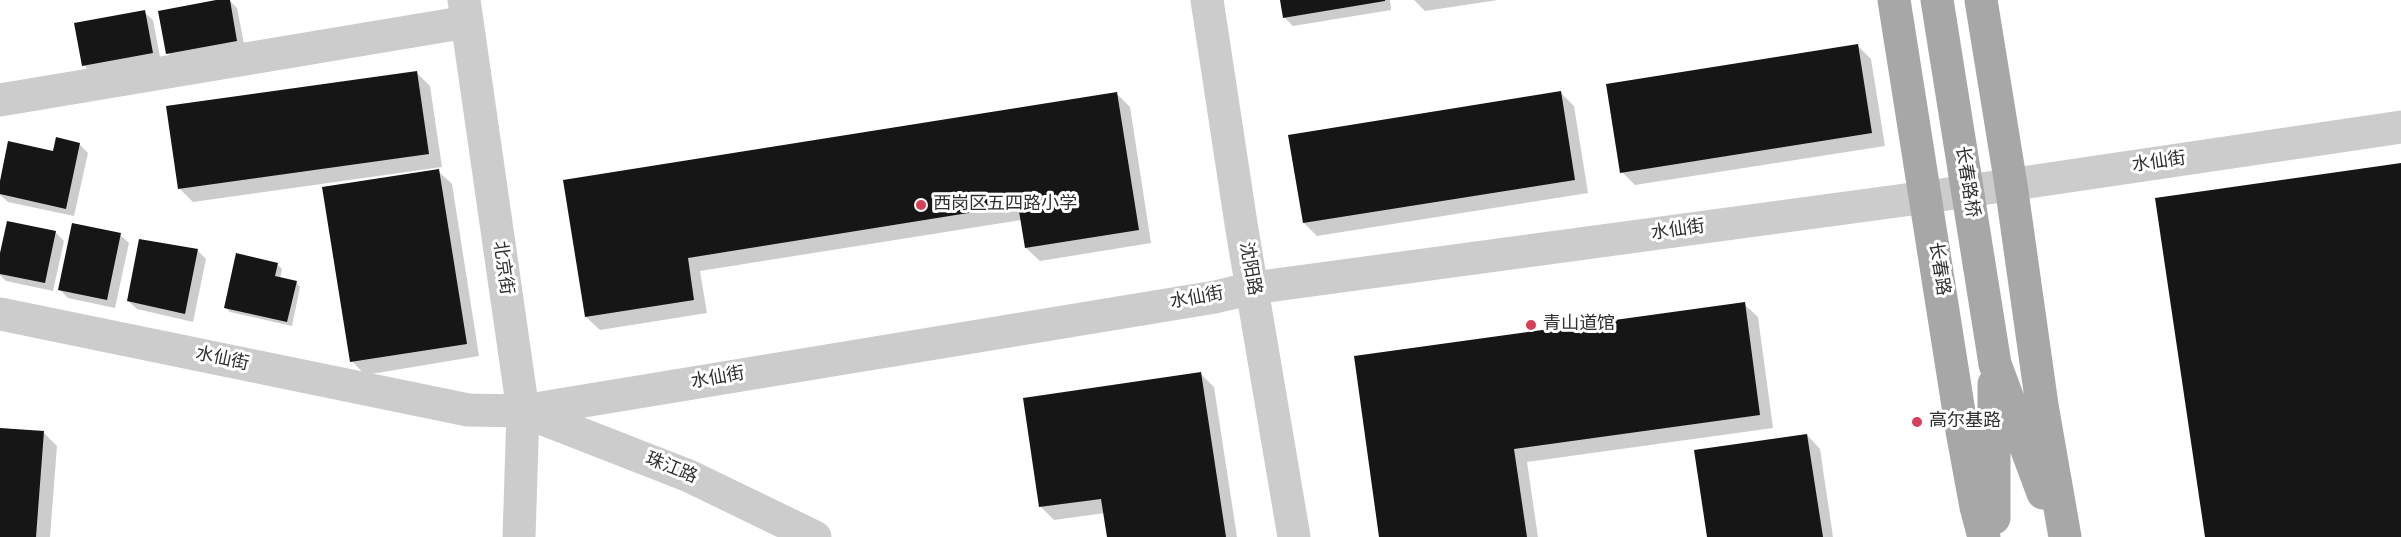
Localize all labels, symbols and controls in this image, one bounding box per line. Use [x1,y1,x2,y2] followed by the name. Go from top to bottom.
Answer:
[1950,145,1982,219] street label: 长春路桥
[2131,149,2187,177] street label: 水仙街
[933,194,1077,216] place label: 西岗区五四路小学
[914,198,928,212] marker: 西岗区五四路小学
[1650,217,1706,245] street label: 水仙街
[488,240,516,296] street label: 北京街
[1234,241,1264,297] street label: 沈阳路
[1923,241,1953,297] street label: 长春路
[1169,284,1225,314] street label: 水仙街
[1543,314,1615,336] place label: 青山道馆
[1524,318,1538,332] marker: 青山道馆
[193,344,251,376] street label: 水仙街
[690,364,746,394] street label: 水仙街
[1929,411,2001,433] place label: 高尔基路
[1910,415,1924,429] marker: 高尔基路
[642,449,700,489] street label: 珠江路

